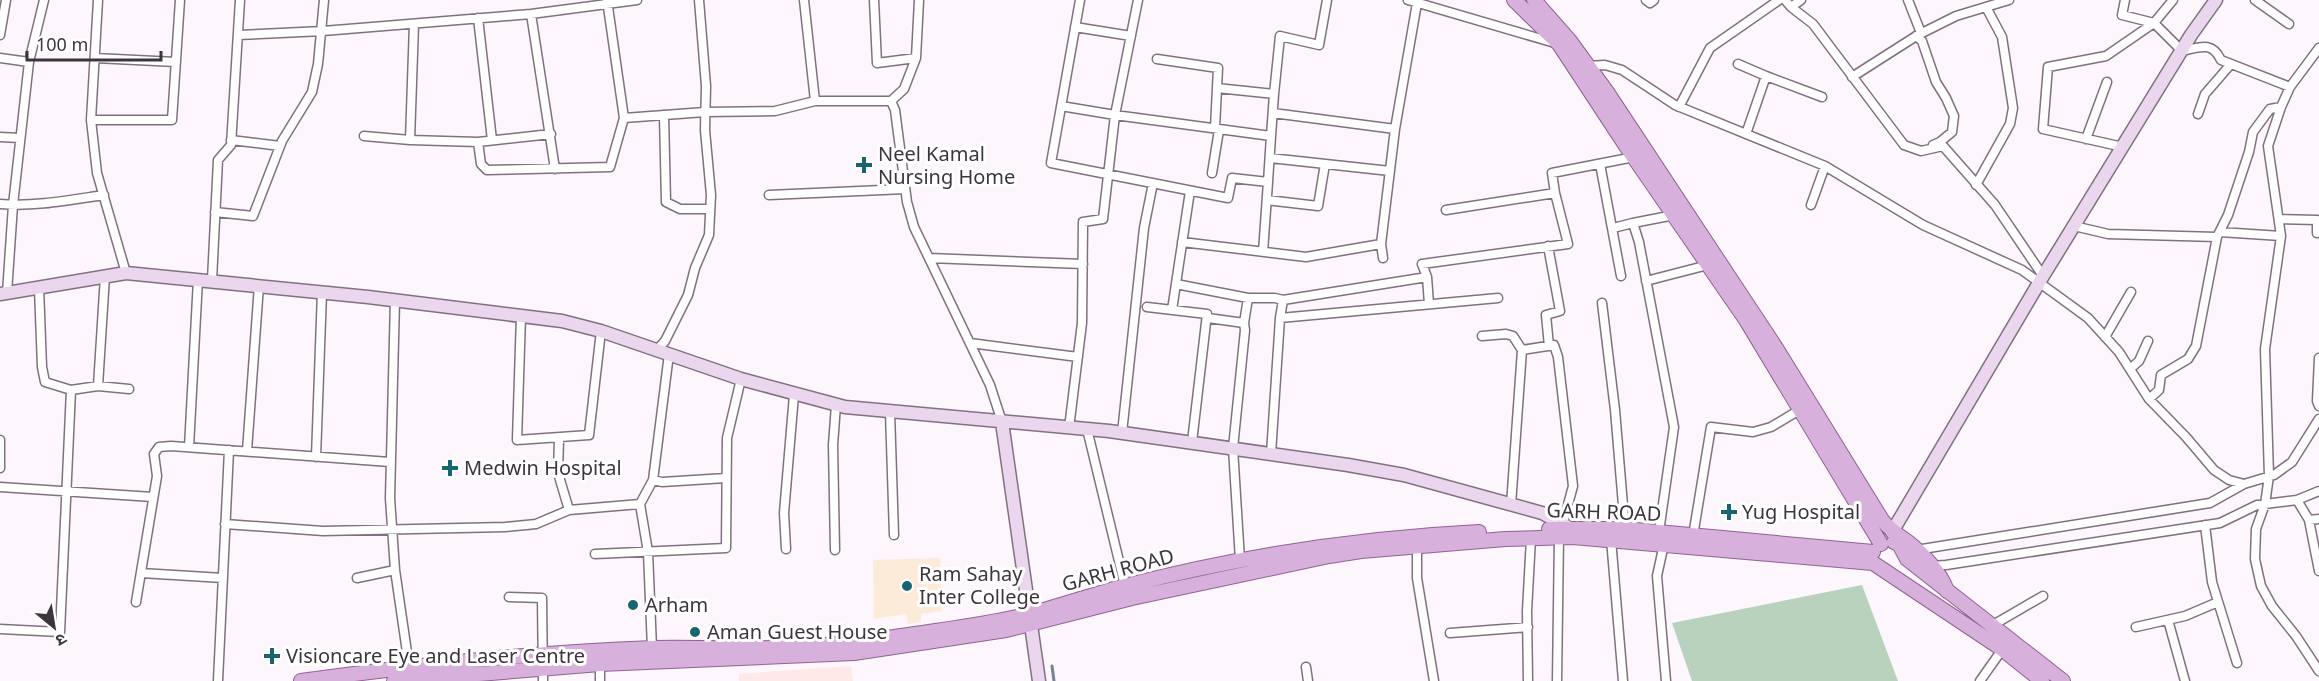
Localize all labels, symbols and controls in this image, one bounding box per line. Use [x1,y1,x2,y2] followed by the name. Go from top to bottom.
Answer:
[27,24,160,62] scale bar
[36,32,88,56] text: 100 m
[878,140,1015,190] place label: Neel Kamal Nursing Home
[855,156,873,174] marker: Neel Kamal Nursing Home
[464,454,622,481] place label: Medwin Hospital
[441,459,459,477] marker: Medwin Hospital
[1546,496,1662,527] street label: GARH ROAD
[1742,498,1860,525] place label: Yug Hospital
[1720,503,1738,521] marker: Yug Hospital
[1059,542,1177,597] street label: GARH ROAD
[919,560,1040,610] place label: Ram Sahay Inter College
[900,579,914,593] marker: Ram Sahay Inter College
[645,591,708,618] place label: Arham
[24,597,84,657] north arrow
[626,598,640,612] marker: Arham
[707,618,888,645] place label: Aman Guest House
[688,625,702,639] marker: Aman Guest House
[51,628,71,652] text: उ
[286,642,585,669] place label: Visioncare Eye and Laser Centre
[263,647,281,665] marker: Visioncare Eye and Laser Centre

